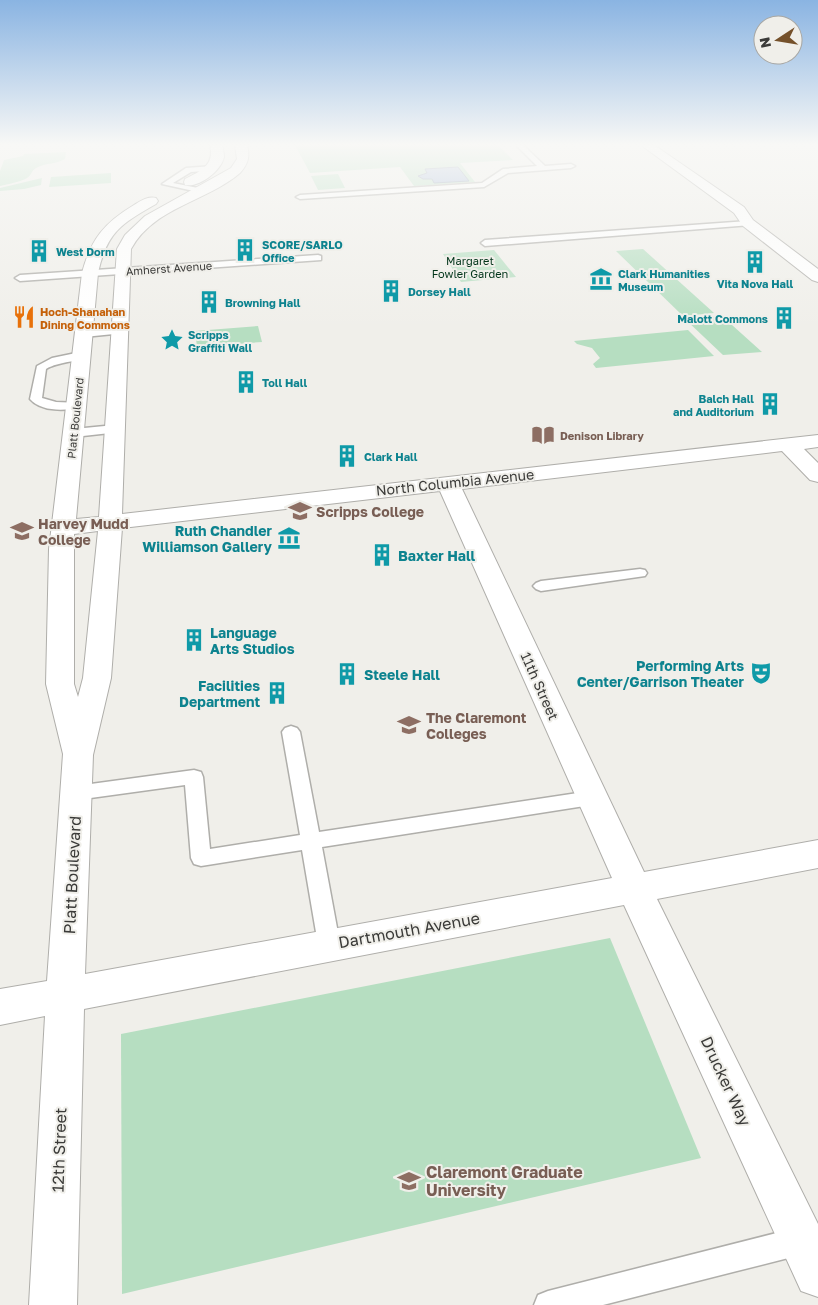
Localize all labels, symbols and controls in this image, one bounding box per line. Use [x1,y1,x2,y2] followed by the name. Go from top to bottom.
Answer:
[753,15,803,65] north arrow
[755,36,774,50] text: N
[232,237,258,263] building icon: SCORE/SARLO Office
[26,238,52,264] building icon: West Dorm
[262,238,343,264] place label: SCORE/SARLO Office
[56,245,115,258] place label: West Dorm
[742,249,768,275] building icon: Vita Nova Hall
[432,254,508,280] park label: Margaret Fowler Garden
[125,259,213,277] street label: Amherst Avenue
[588,266,614,292] museum icon: Clark Humanities Museum
[618,267,710,293] place label: Clark Humanities Museum
[717,277,794,290] place label: Vita Nova Hall
[378,278,404,304] building icon: Dorsey Hall
[408,285,471,298] place label: Dorsey Hall
[196,289,222,315] building icon: Browning Hall
[225,296,301,309] place label: Browning Hall
[11,304,37,330] restaurant icon: Hoch-Shanahan Dining Commons
[40,305,130,331] place label: Hoch-Shanahan Dining Commons
[771,305,797,331] building icon: Malott Commons
[677,312,768,325] place label: Malott Commons
[159,327,185,353] place icon: Scripps Graffiti Wall
[188,328,253,354] place label: Scripps Graffiti Wall
[233,369,259,395] building icon: Toll Hall
[262,376,307,389] place label: Toll Hall
[64,377,86,459] street label: Platt Boulevard
[757,391,783,417] building icon: Balch Hall and Auditorium
[673,392,754,418] place label: Balch Hall and Auditorium
[530,422,556,448] library icon: Denison Library
[560,429,644,442] place label: Denison Library
[334,443,360,469] building icon: Clark Hall
[364,450,418,463] place label: Clark Hall
[375,465,535,499] street label: North Columbia Avenue
[287,498,313,524] school or university icon: Scripps College
[316,503,424,520] place label: Scripps College
[38,515,129,548] place label: Harvey Mudd College
[9,518,35,544] school or university icon: Harvey Mudd College
[142,522,273,555] place label: Ruth Chandler Williamson Gallery
[276,525,302,551] museum icon: Ruth Chandler Williamson Gallery
[369,542,395,568] building icon: Baxter Hall
[398,547,476,564] place label: Baxter Hall
[210,624,295,657] place label: Language Arts Studios
[181,627,207,653] building icon: Language Arts Studios
[517,649,563,723] street label: 11th Street
[577,657,745,690] place label: Performing Arts Center/Garrison Theater
[748,660,774,686] theatre icon: Performing Arts Center/Garrison Theater
[334,661,360,687] building icon: Steele Hall
[364,666,440,683] place label: Steele Hall
[179,677,260,710] place label: Facilities Department
[264,680,290,706] building icon: Facilities Department
[426,709,527,742] place label: The Claremont Colleges
[396,712,422,738] school or university icon: The Claremont Colleges
[59,815,85,935] street label: Platt Boulevard
[337,908,481,952] street label: Dartmouth Avenue
[697,1033,755,1129] street label: Drucker Way
[48,1107,70,1193] street label: 12th Street
[426,1162,583,1200] place label: Claremont Graduate University
[396,1168,422,1194] school or university icon: Claremont Graduate University

